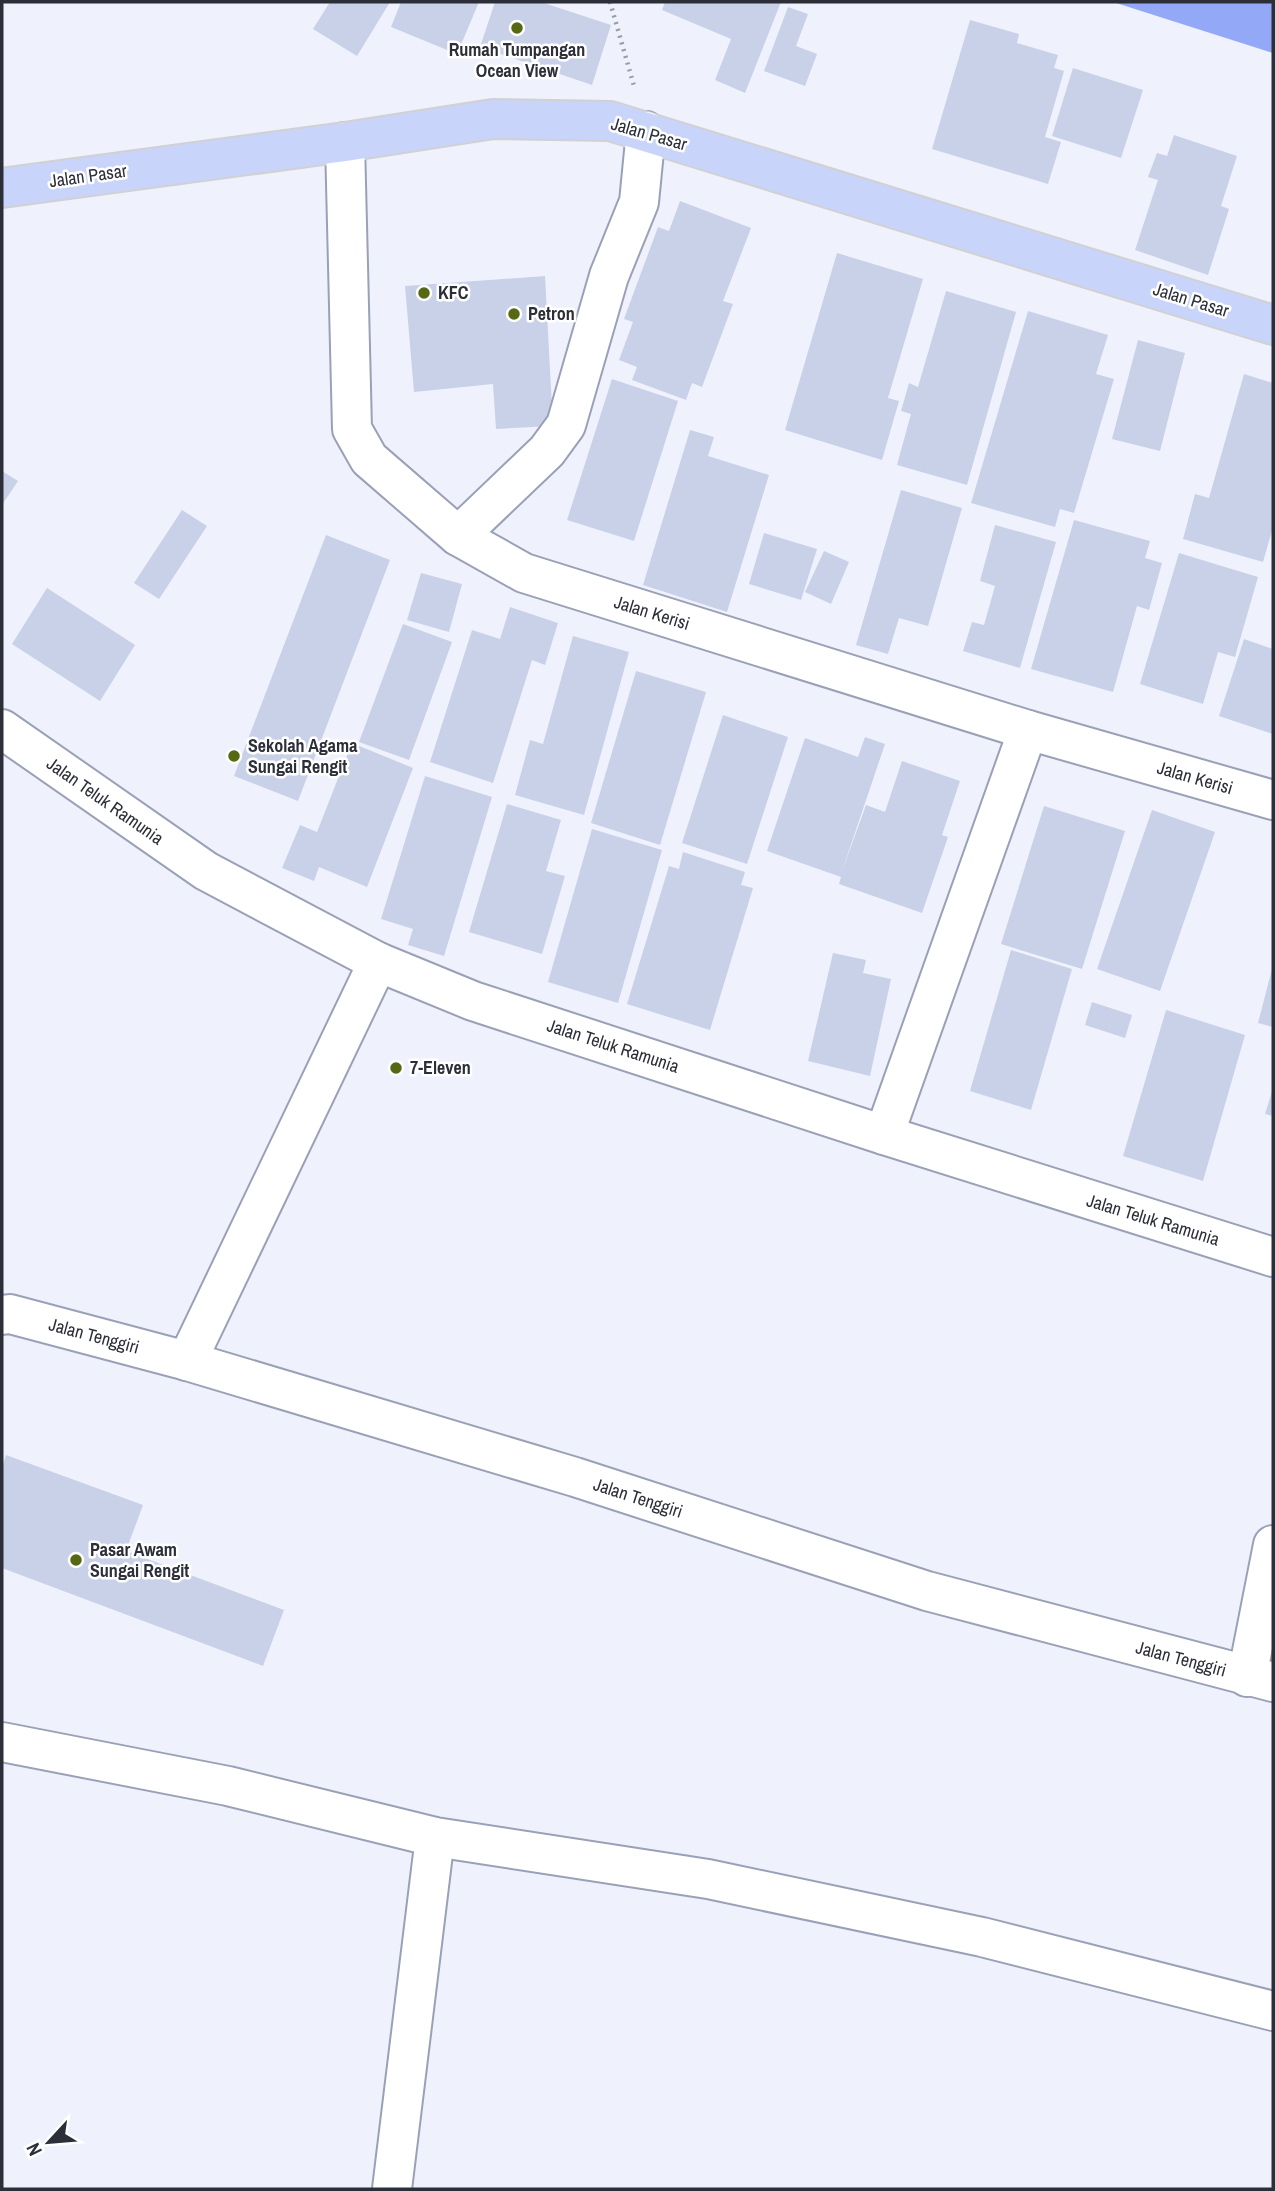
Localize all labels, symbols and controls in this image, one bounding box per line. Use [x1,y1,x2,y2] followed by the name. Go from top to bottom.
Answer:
[509,20,525,36] marker: Rumah Tumpangan Ocean View
[449,37,585,83] place label: Rumah Tumpangan Ocean View
[608,111,690,156] street label: Jalan Pasar
[48,158,128,193] street label: Jalan Pasar
[1150,276,1232,323] street label: Jalan Pasar
[438,280,469,305] place label: KFC
[416,285,432,301] marker: KFC
[528,301,575,326] place label: Petron
[506,306,522,322] marker: Petron
[611,589,693,636] street label: Jalan Kerisi
[248,733,358,779] place label: Sekolah Agama Sungai Rengit
[226,748,242,764] marker: Sekolah Agama Sungai Rengit
[42,751,169,850] street label: Jalan Teluk Ramunia
[1154,755,1236,800] street label: Jalan Kerisi
[544,1012,682,1079] street label: Jalan Teluk Ramunia
[410,1055,471,1080] place label: 7-Eleven
[388,1060,404,1076] marker: 7-Eleven
[1084,1187,1223,1252] street label: Jalan Teluk Ramunia
[46,1311,142,1360] street label: Jalan Tenggiri
[590,1471,686,1524] street label: Jalan Tenggiri
[90,1537,189,1583] place label: Pasar Awam Sungai Rengit
[68,1552,84,1568] marker: Pasar Awam Sungai Rengit
[1133,1634,1229,1683] street label: Jalan Tenggiri
[14,2107,84,2177] north arrow
[20,2139,48,2160] text: N

